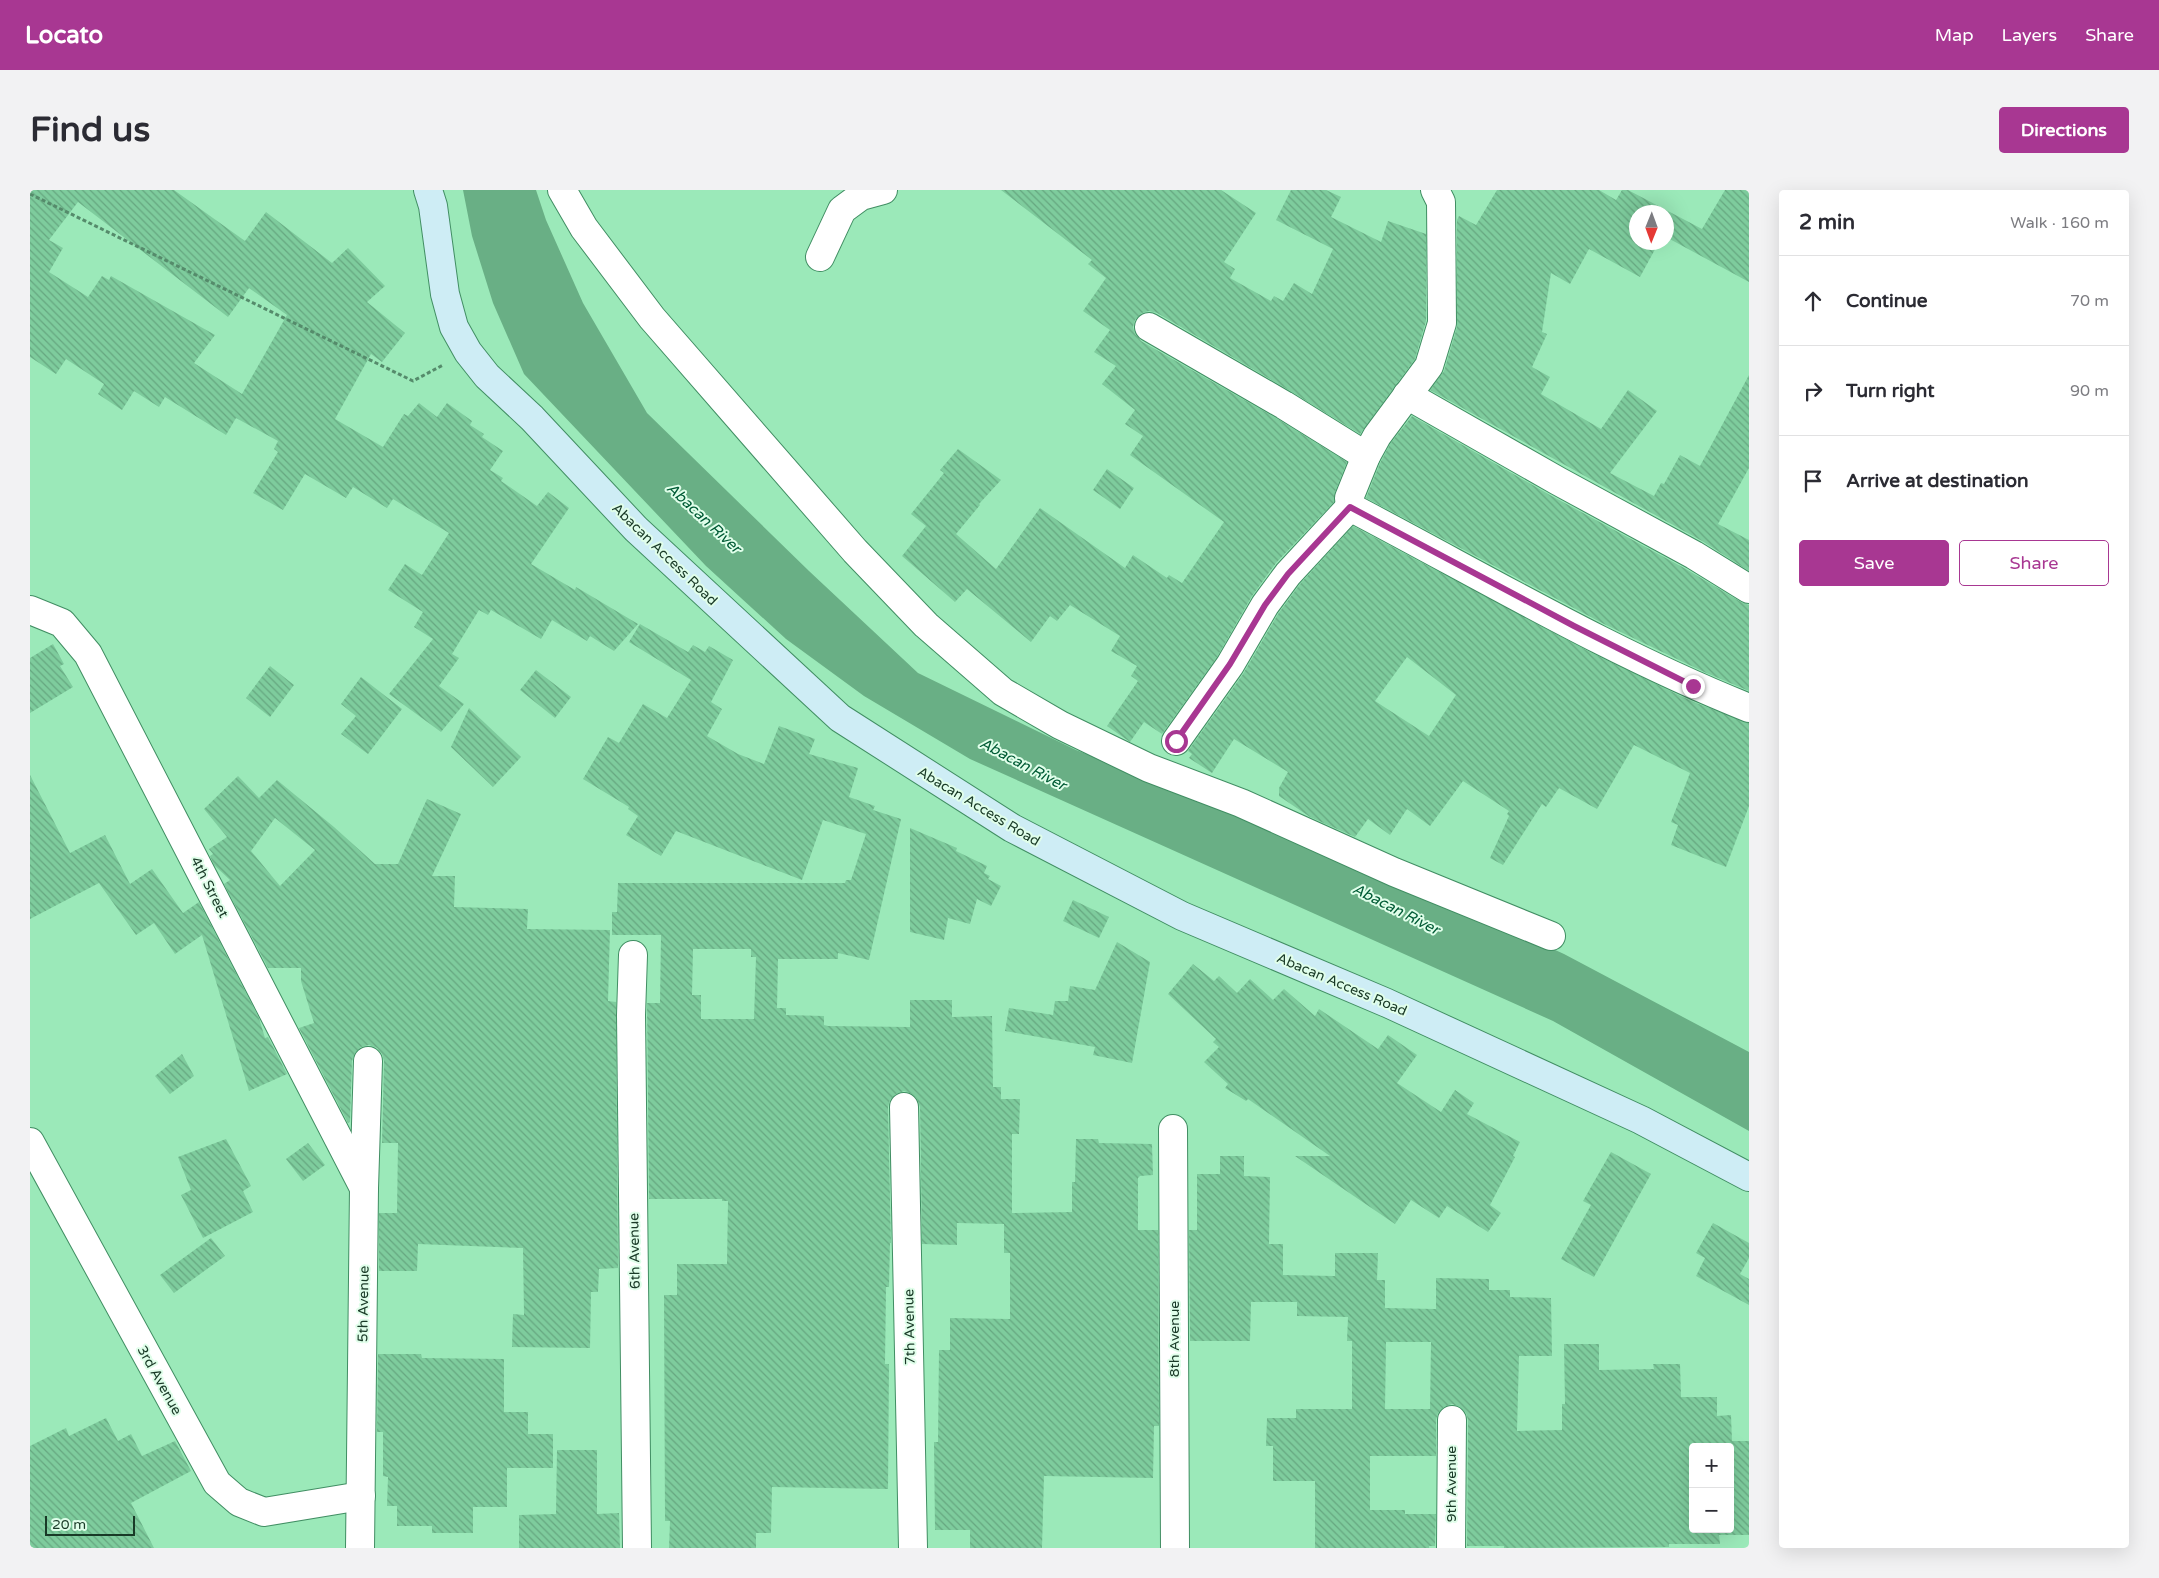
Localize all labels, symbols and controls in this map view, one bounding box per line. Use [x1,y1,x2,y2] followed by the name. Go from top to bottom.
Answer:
[25,21,103,50] text: Locato
[1935,24,1974,46] text: Map
[2002,24,2057,46] text: Layers
[2085,24,2134,46] text: Share
[1999,107,2129,153] button: Directions
[30,109,150,151] text: Find us
[1629,205,1674,250] north arrow
[1799,210,1855,235] text: 2 min
[2010,213,2109,233] text: Walk · 160 m
[1799,287,1827,315] icon: ahead
[1846,290,1928,312] text: Continue
[2070,291,2109,311] text: 70 m
[1799,377,1827,405] icon: right
[1846,380,1934,402] text: Turn right
[2070,381,2109,401] text: 90 m
[1799,467,1827,495] icon: arrive
[1846,470,2029,492] text: Arrive at destination
[663,479,747,558] water label: Abacan River
[608,500,721,609] street label: Abacan Access Road
[1799,540,1949,586] button: Save
[1959,540,2109,586] button: Share
[1682,675,1705,698] route end
[1165,730,1188,753] route start
[977,734,1071,795] water label: Abacan River
[914,763,1043,850] street label: Abacan Access Road
[187,854,232,921] street label: 4th Street
[1350,879,1444,940] water label: Abacan River
[1274,949,1409,1020] street label: Abacan Access Road
[625,1213,644,1289] street label: 6th Avenue
[354,1266,373,1342] street label: 5th Avenue
[900,1289,919,1365] street label: 7th Avenue
[1166,1301,1183,1377] street label: 8th Avenue
[134,1343,186,1418] street label: 3rd Avenue
[1689,1443,1734,1533] map controls
[1689,1443,1734,1488] button: +
[1443,1446,1460,1522] street label: 9th Avenue
[1689,1488,1734,1533] button: −
[45,1513,135,1536] scale bar
[52,1516,86,1533] text: 20 m

